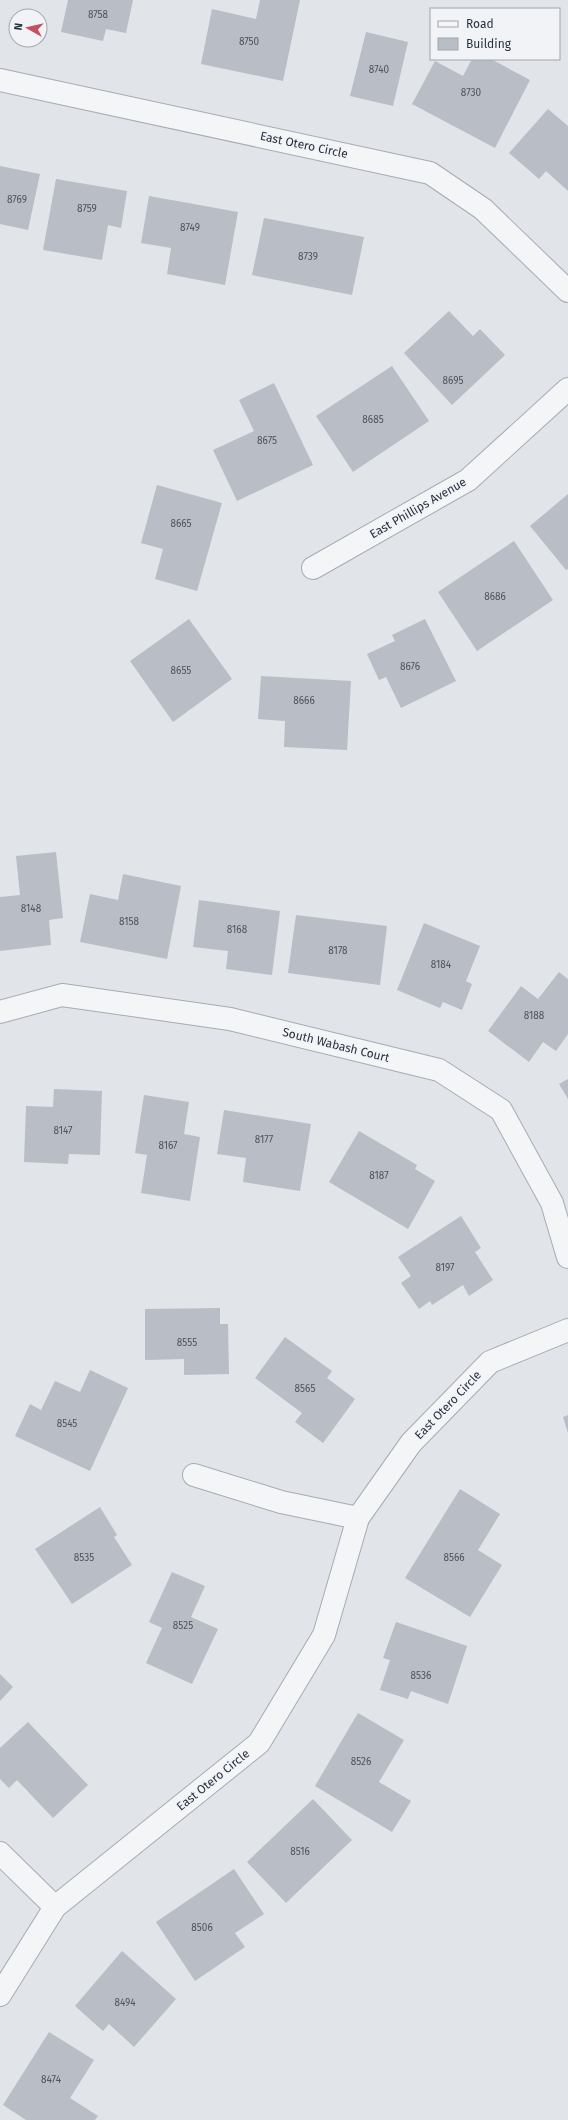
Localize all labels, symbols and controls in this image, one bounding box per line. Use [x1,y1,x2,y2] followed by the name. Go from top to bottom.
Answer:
[8,8,48,48] north arrow
[430,8,560,60] legend
[88,9,109,21] house number: 8758
[466,17,494,31] text: Road
[12,22,26,31] text: N
[239,36,260,48] house number: 8750
[466,37,512,51] text: Building
[369,64,390,76] house number: 8740
[461,87,482,99] house number: 8730
[259,129,349,161] street label: East Otero Circle
[7,194,27,206] house number: 8769
[77,203,97,215] house number: 8759
[180,222,200,234] house number: 8749
[298,251,318,263] house number: 8739
[443,375,463,387] house number: 8695
[362,414,384,426] house number: 8685
[257,435,277,447] house number: 8675
[367,475,469,541] street label: East Phillips Avenue
[170,518,192,530] house number: 8665
[484,591,506,603] house number: 8686
[400,661,420,673] house number: 8676
[171,665,191,677] house number: 8655
[293,695,315,707] house number: 8666
[21,903,42,915] house number: 8148
[119,916,140,928] house number: 8158
[227,924,248,936] house number: 8168
[328,945,348,957] house number: 8178
[431,959,452,971] house number: 8184
[524,1010,545,1022] house number: 8188
[281,1025,392,1065] street label: South Wabash Court
[53,1125,73,1137] house number: 8147
[255,1134,274,1146] house number: 8177
[158,1140,178,1152] house number: 8167
[369,1170,389,1182] house number: 8187
[435,1262,455,1274] house number: 8197
[177,1337,197,1349] house number: 8555
[412,1368,484,1442] street label: East Otero Circle
[295,1383,315,1395] house number: 8565
[57,1418,77,1430] house number: 8545
[74,1552,94,1564] house number: 8535
[443,1552,465,1564] house number: 8566
[173,1620,193,1632] house number: 8525
[411,1670,431,1682] house number: 8536
[174,1746,252,1814] street label: East Otero Circle
[351,1756,371,1768] house number: 8526
[290,1846,310,1858] house number: 8516
[191,1922,213,1934] house number: 8506
[114,1997,136,2009] house number: 8494
[41,2074,62,2086] house number: 8474

